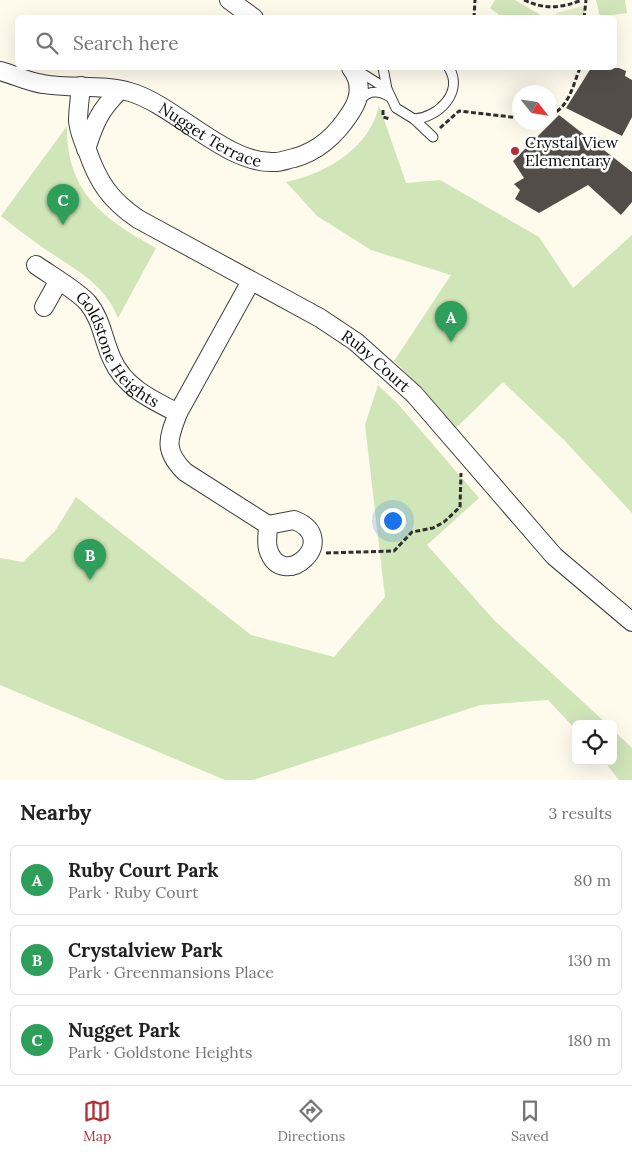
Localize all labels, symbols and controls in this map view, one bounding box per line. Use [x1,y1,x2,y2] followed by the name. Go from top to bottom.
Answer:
[15,15,617,70] search box
[33,29,61,57] icon: search
[73,31,179,55] text: Search here
[512,85,557,130] north arrow
[155,98,264,171] street label: Nugget Terrace
[525,132,619,170] place label: Crystal View Elementary
[509,145,521,157] marker: Crystal View Elementary
[47,184,79,225] pin: C
[72,287,163,411] street label: Goldstone Heights
[435,301,467,342] pin: A
[338,325,415,397] street label: Ruby Court
[380,508,406,534] your location
[74,539,106,580] pin: B
[572,720,617,765] map controls
[572,720,617,765] button: locate
[20,799,91,826] text: Nearby
[548,803,612,823] text: 3 results
[68,858,219,882] text: Ruby Court Park
[32,870,42,890] text: A
[574,870,611,890] text: 80 m
[68,882,198,902] text: Park · Ruby Court
[68,938,223,962] text: Crystalview Park
[32,950,42,970] text: B
[568,950,611,970] text: 130 m
[68,962,274,982] text: Park · Greenmansions Place
[68,1018,180,1042] text: Nugget Park
[31,1030,43,1050] text: C
[568,1030,611,1050] text: 180 m
[68,1042,252,1062] text: Park · Goldstone Heights
[83,1097,111,1145] tab: Map
[277,1097,345,1145] tab: Directions
[511,1097,549,1145] tab: Saved

